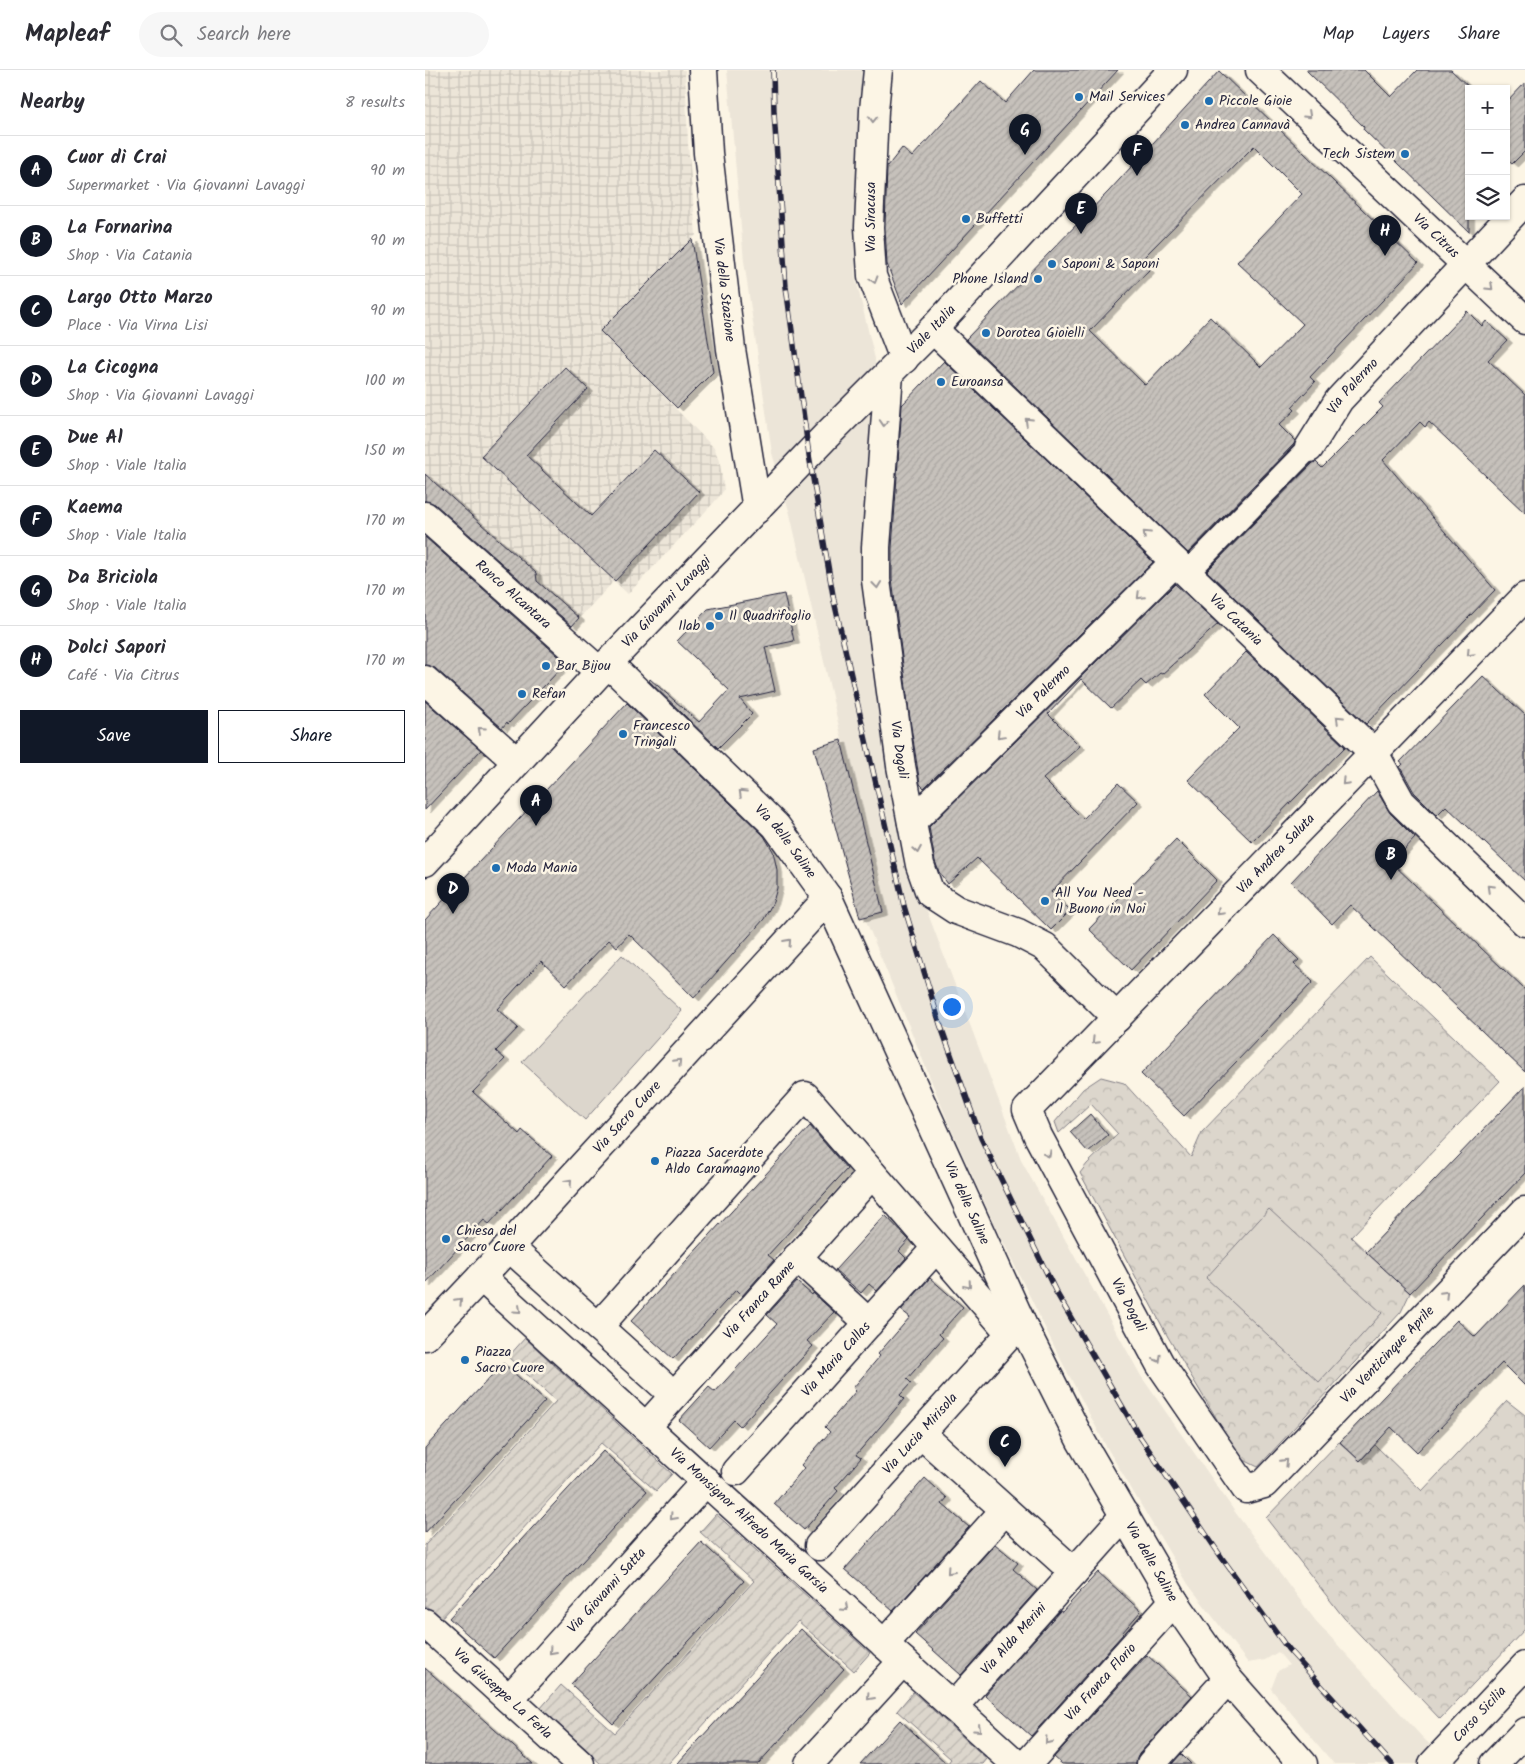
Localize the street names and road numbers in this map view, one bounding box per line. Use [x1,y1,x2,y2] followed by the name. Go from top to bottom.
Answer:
[860,182,882,252] street label: Via Siracusa
[1408,208,1465,264] street label: Via Citrus
[707,237,741,344] street label: Via della Stazione
[902,300,961,360] street label: Viale Italia
[1322,353,1384,419] street label: Via Palermo
[617,550,717,653] street label: Via Giovanni Lavaggi
[470,554,556,635] street label: Ronco Alcantara
[1204,589,1268,651] street label: Via Catania
[1011,660,1076,724] street label: Via Palermo
[884,720,914,782] street label: Via Dogali
[749,799,822,884] street label: Via delle Saline
[1232,809,1320,899] street label: Via Andrea Saluta
[588,1075,667,1159] street label: Via Sacro Cuore
[938,1158,996,1249] street label: Via delle Saline
[718,1255,801,1345] street label: Via Franca Rame
[1105,1274,1152,1337] street label: Via Dogali
[1335,1300,1440,1409] street label: Via Venticinque Aprile
[796,1317,876,1402] street label: Via Maria Callas
[877,1388,963,1480] street label: Via Lucia Mirisola
[664,1442,833,1599] street label: Via Monsignor Alfredo Maria Garsia
[1119,1518,1184,1607] street label: Via delle Saline
[562,1543,652,1639] street label: Via Giovanni Satta
[975,1598,1053,1680] street label: Via Alda Merini
[1059,1638,1142,1726] street label: Via Franca Florio
[448,1643,557,1745] street label: Via Giuseppe La Ferla
[1447,1681,1512,1748] street label: Corso Sicilia

